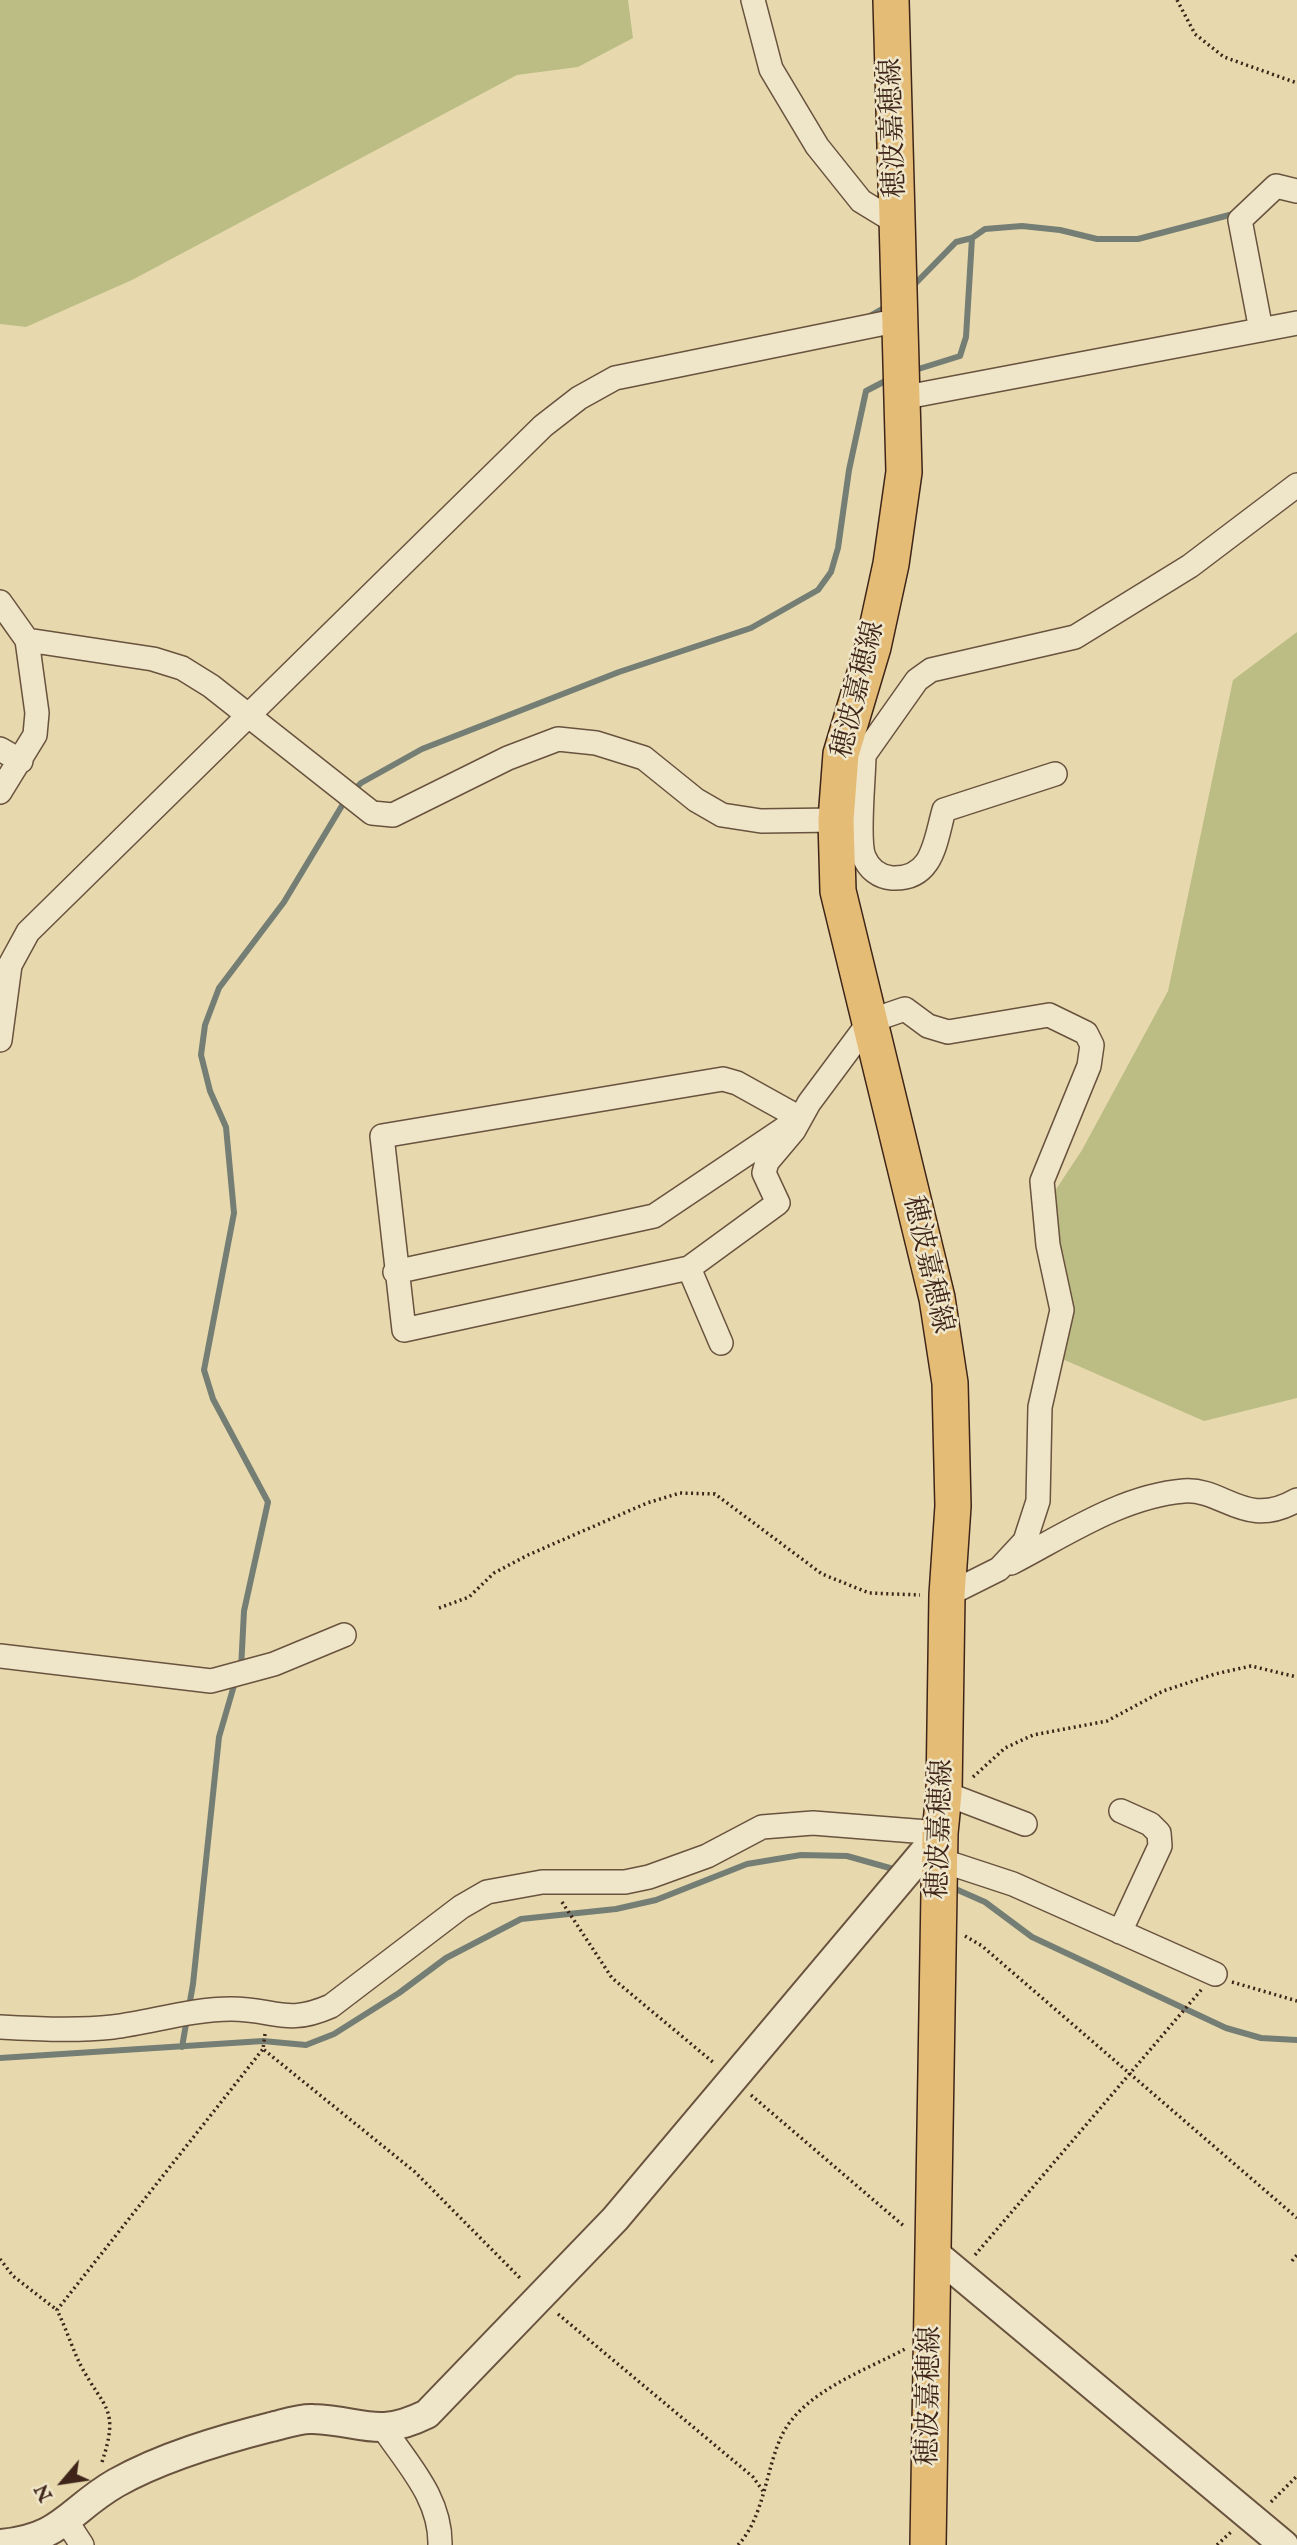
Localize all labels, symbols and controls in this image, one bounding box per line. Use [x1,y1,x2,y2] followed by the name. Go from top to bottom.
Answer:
[876,57,914,199] street label: 穂波嘉穂線
[827,618,893,762] street label: 穂波嘉穂線
[894,1193,958,1337] street label: 穂波嘉穂線
[923,1758,961,1900] street label: 穂波嘉穂線
[913,2326,949,2466] street label: 穂波嘉穂線
[28,2447,98,2517] north arrow
[30,2479,59,2505] text: N

